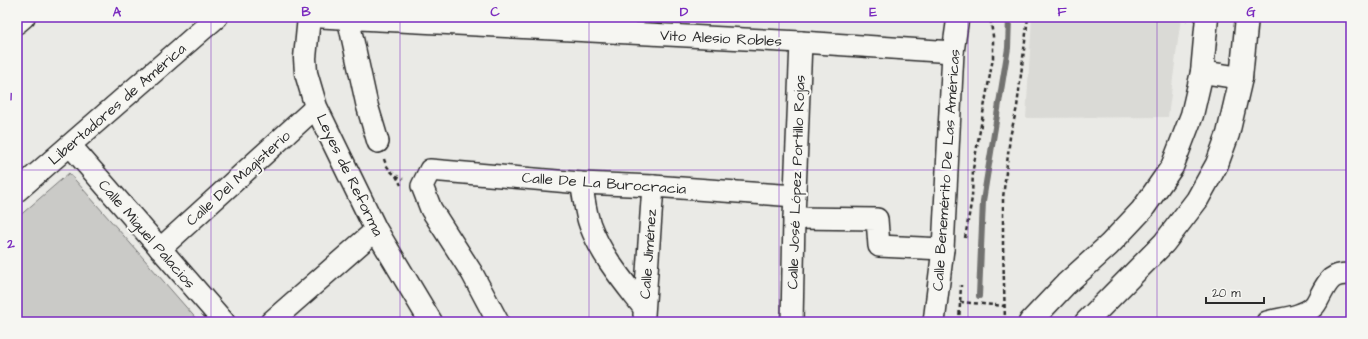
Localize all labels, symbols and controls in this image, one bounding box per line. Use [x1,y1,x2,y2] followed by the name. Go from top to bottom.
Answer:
[113,3,122,21] text: A
[301,3,311,21] text: B
[490,3,500,21] text: C
[680,3,689,21] text: D
[869,3,877,21] text: E
[1057,3,1067,21] text: F
[1246,3,1256,21] text: G
[659,25,783,52] street label: Vito Alesio Robles
[44,38,191,170] street label: Libertadores de América
[928,48,965,292] street label: Calle Benemérito De Las Américas
[782,74,811,290] street label: Calle José López Portillo Rojas
[10,87,12,105] text: 1
[310,110,389,241] street label: Leyes de Reforma
[182,125,296,232] street label: Calle Del Magisterio
[521,167,687,200] street label: Calle De La Burocracia
[93,175,200,294] street label: Calle Miguel Palacios
[635,208,662,300] street label: Calle Jiménez
[6,235,15,253] text: 2
[1206,279,1264,305] scale bar
[1212,285,1241,302] text: 20 m

